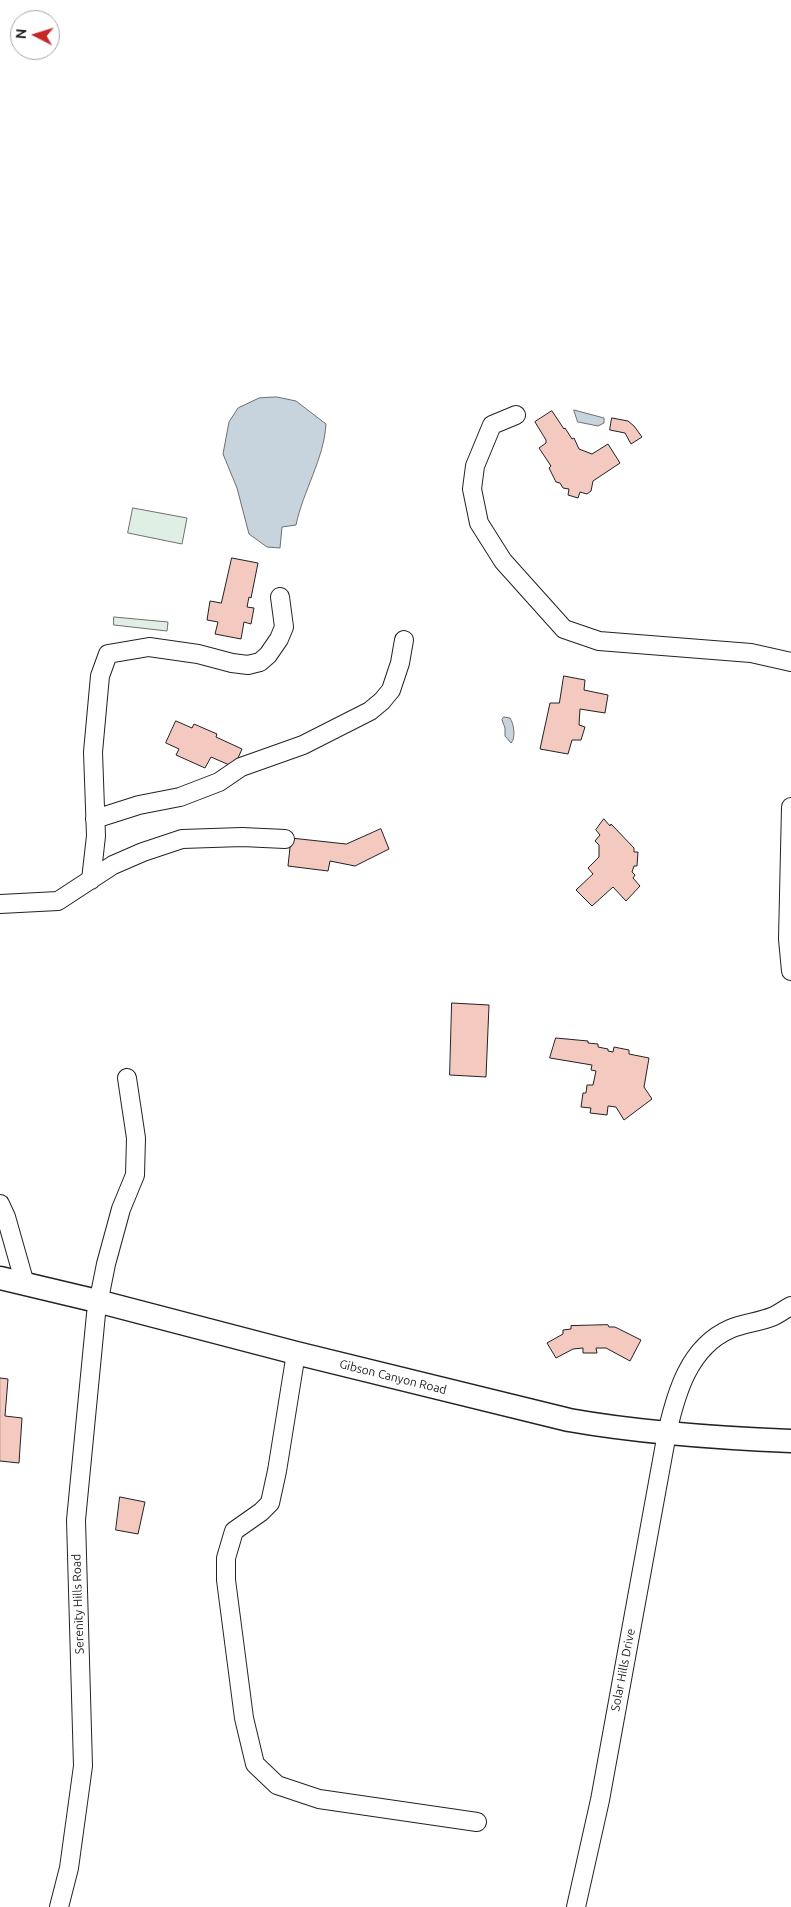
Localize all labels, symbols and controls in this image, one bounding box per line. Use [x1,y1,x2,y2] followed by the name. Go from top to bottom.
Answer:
[10,10,60,60] north arrow
[13,28,29,40] text: N
[338,1357,448,1397] street label: Gibson Canyon Road
[69,1554,87,1654] street label: Serenity Hills Road
[608,1627,638,1713] street label: Solar Hills Drive

